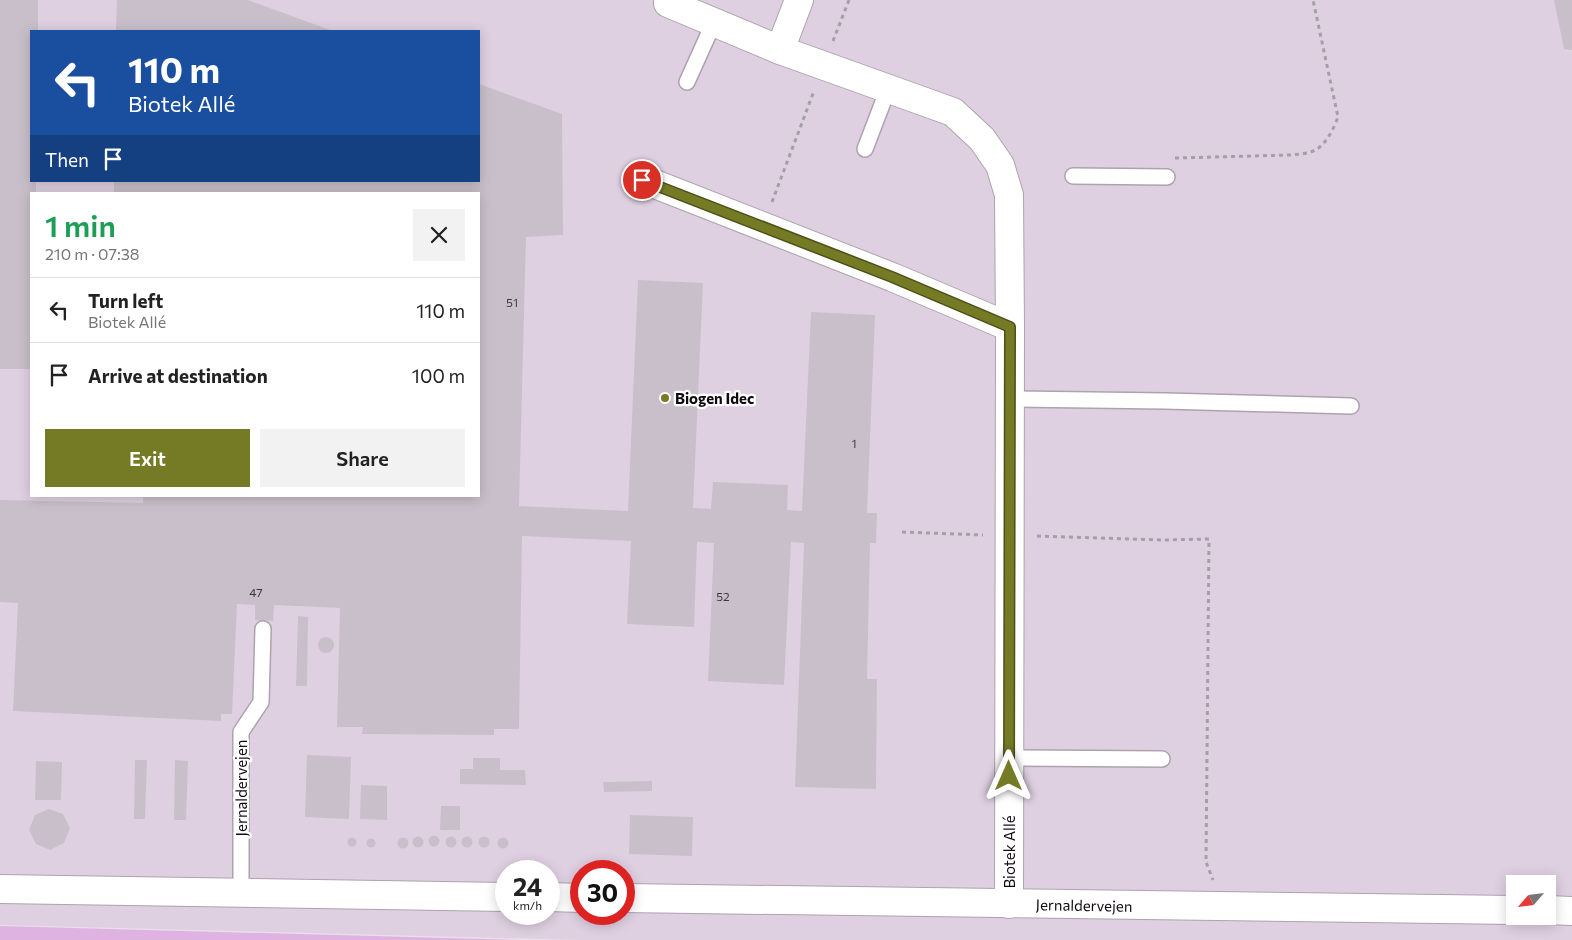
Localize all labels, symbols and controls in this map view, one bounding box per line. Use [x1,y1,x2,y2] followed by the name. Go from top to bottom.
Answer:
[128,47,220,90] text: 110 m
[45,50,110,115] icon: left
[128,90,235,117] text: Biotek Allé
[99,145,127,173] icon: arrive
[45,148,89,171] text: Then
[621,159,663,201] pin
[628,166,656,194] icon: arrive
[45,206,116,243] text: 1 min
[413,209,465,261] button: close
[45,244,140,263] text: 210 m · 07:38
[88,289,163,312] text: Turn left
[506,295,518,309] house number: 51
[45,296,73,324] icon: left
[416,299,465,322] text: 110 m
[88,312,166,331] text: Biotek Allé
[45,361,73,389] icon: arrive
[88,364,268,387] text: Arrive at destination
[412,364,465,387] text: 100 m
[675,389,754,407] place label: Biogen Idec
[659,392,671,404] marker: Biogen Idec
[45,429,250,487] button: Exit
[260,429,465,487] button: Share
[851,436,857,450] house number: 1
[249,585,263,599] house number: 47
[716,589,730,603] house number: 52
[232,740,250,836] street label: Jernaldervejen
[982,749,1034,801] position arrow
[1000,815,1018,889] street label: Biotek Allé
[570,860,635,925] speed limit sign: 30
[513,871,542,901] text: 24
[1506,875,1556,925] north arrow
[1506,875,1556,925] map controls
[1035,895,1133,915] street label: Jernaldervejen
[513,898,542,912] text: km/h

